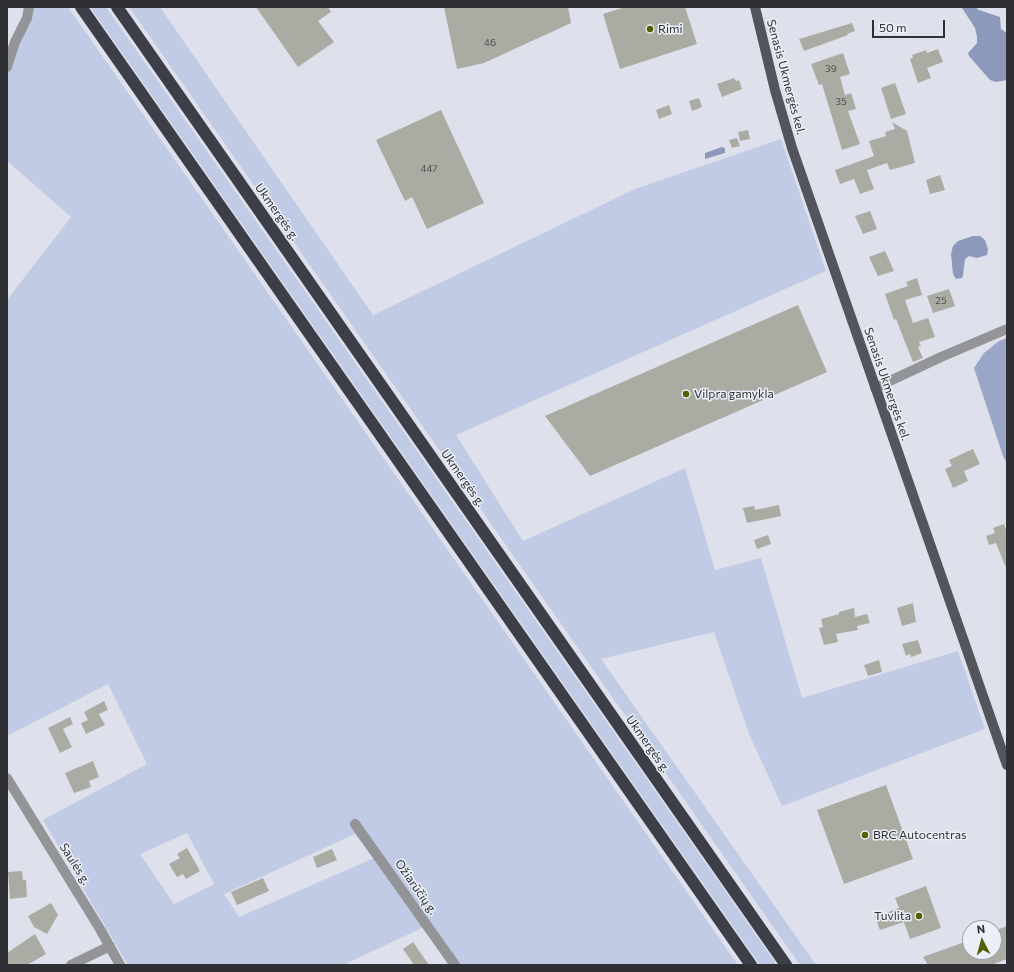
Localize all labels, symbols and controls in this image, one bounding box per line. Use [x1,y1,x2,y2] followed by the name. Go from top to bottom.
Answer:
[874,12,947,38] scale bar
[764,18,808,136] street label: Senasis Ukmergės kel.
[879,20,907,34] text: 50 m
[658,22,683,36] place label: Rimi
[645,24,655,34] marker: Rimi
[484,37,496,49] house number: 46
[825,63,837,75] house number: 39
[835,96,847,108] house number: 35
[420,163,438,175] house number: 447
[252,181,302,243] street label: Ukmergės g.
[935,295,947,307] house number: 25
[861,326,913,442] street label: Senasis Ukmergės kel.
[694,387,774,401] place label: Vilpra gamykla
[681,389,691,399] marker: Vilpra gamykla
[438,447,488,509] street label: Ukmergės g.
[623,713,673,775] street label: Ukmergės g.
[873,828,966,842] place label: BRC Autocentras
[860,830,870,840] marker: BRC Autocentras
[57,840,93,888] street label: Saulės g.
[392,857,440,917] street label: Ožiarūčių g.
[874,909,911,923] place label: Tuvlita
[914,911,924,921] marker: Tuvlita
[962,920,1002,960] north arrow
[976,922,986,935] text: N

